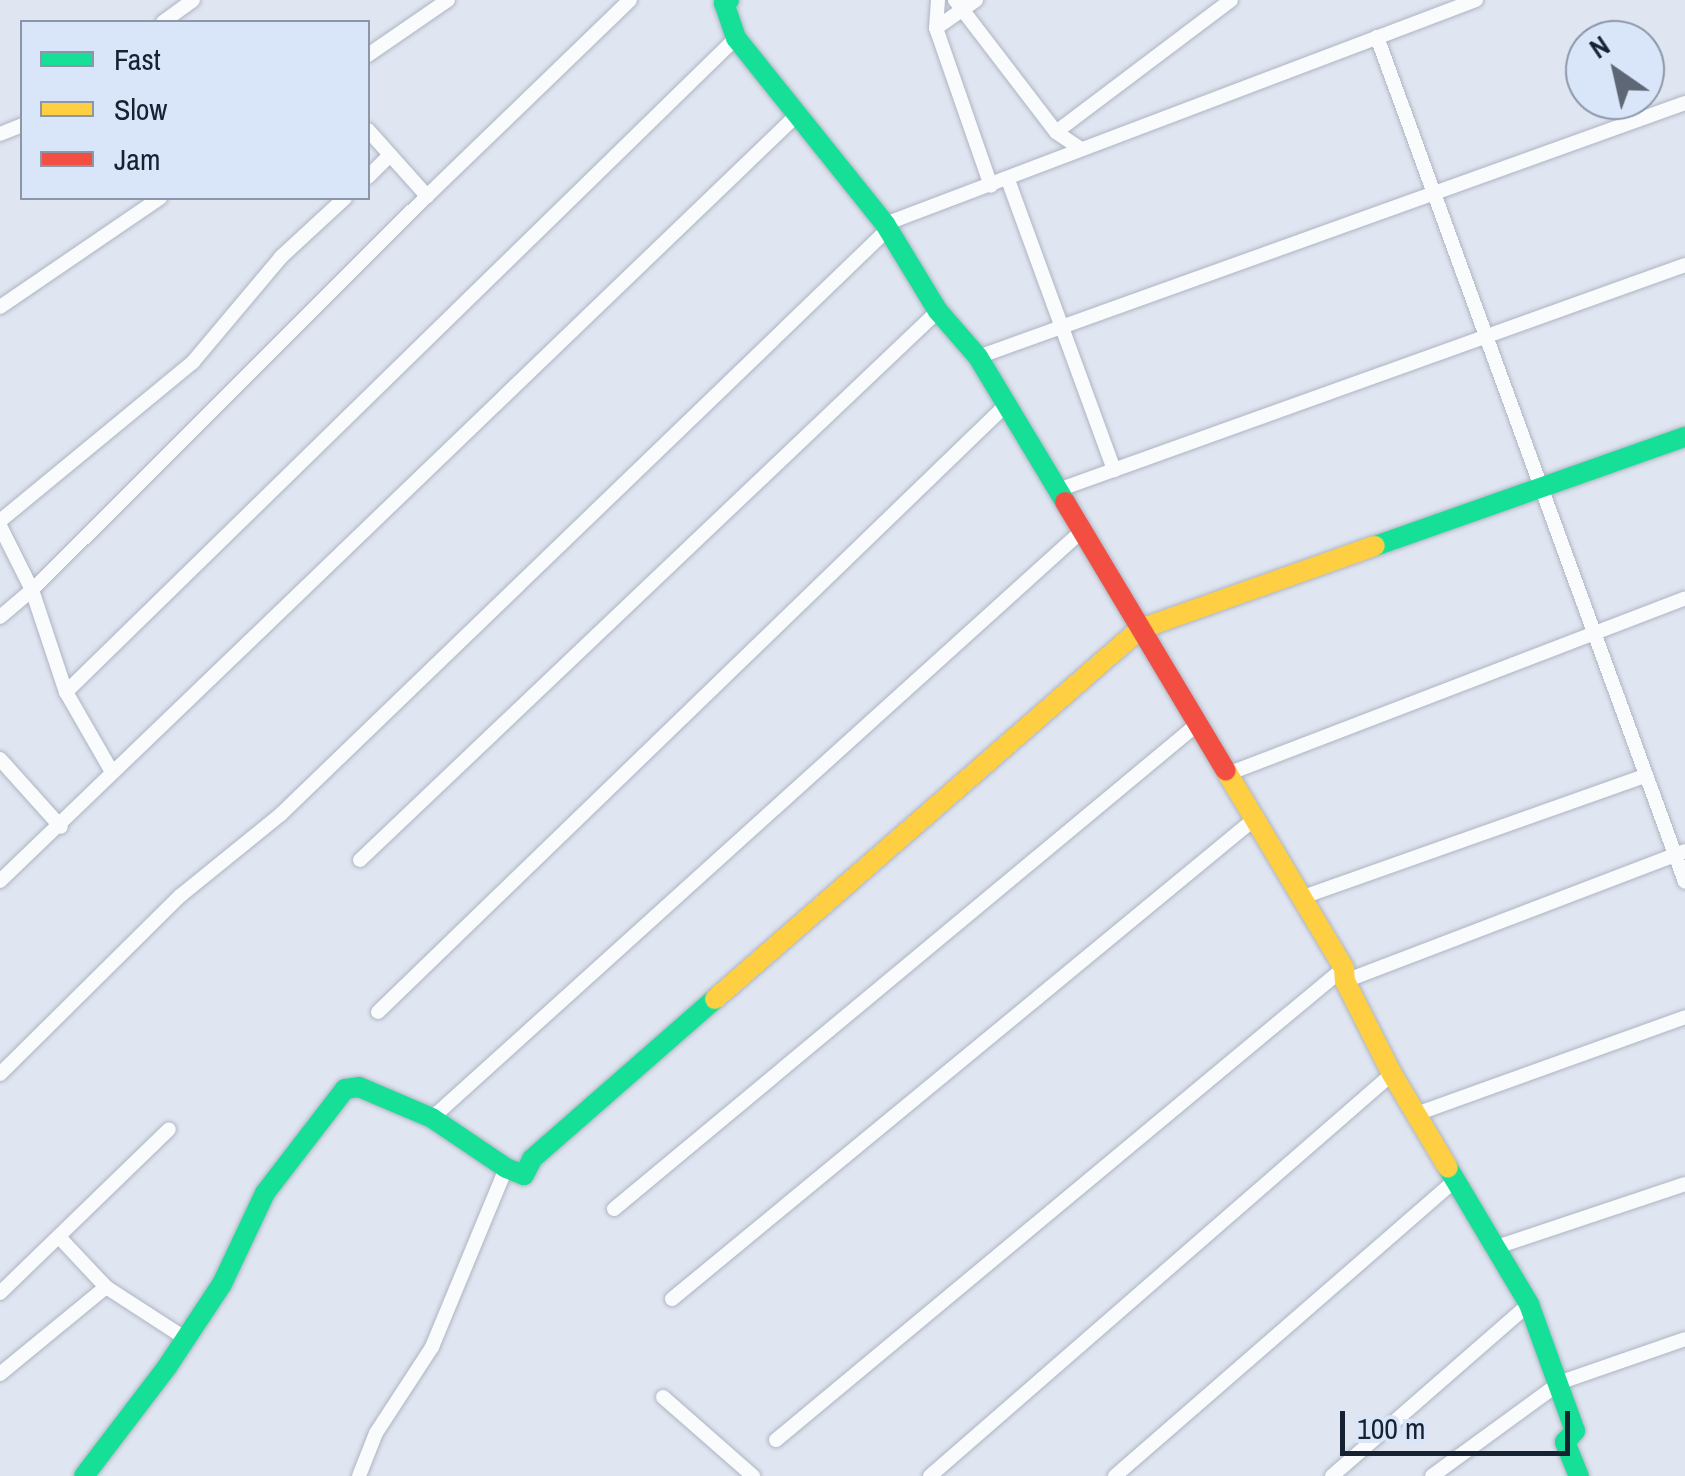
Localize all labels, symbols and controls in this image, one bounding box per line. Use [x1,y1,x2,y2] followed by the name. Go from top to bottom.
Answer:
[20,20,370,200] legend
[1565,20,1665,120] north arrow
[1582,26,1617,67] text: N
[114,39,161,79] text: Fast
[114,89,167,129] text: Slow
[114,139,160,179] text: Jam
[1345,1391,1575,1453] scale bar
[1357,1408,1425,1448] text: 100 m

